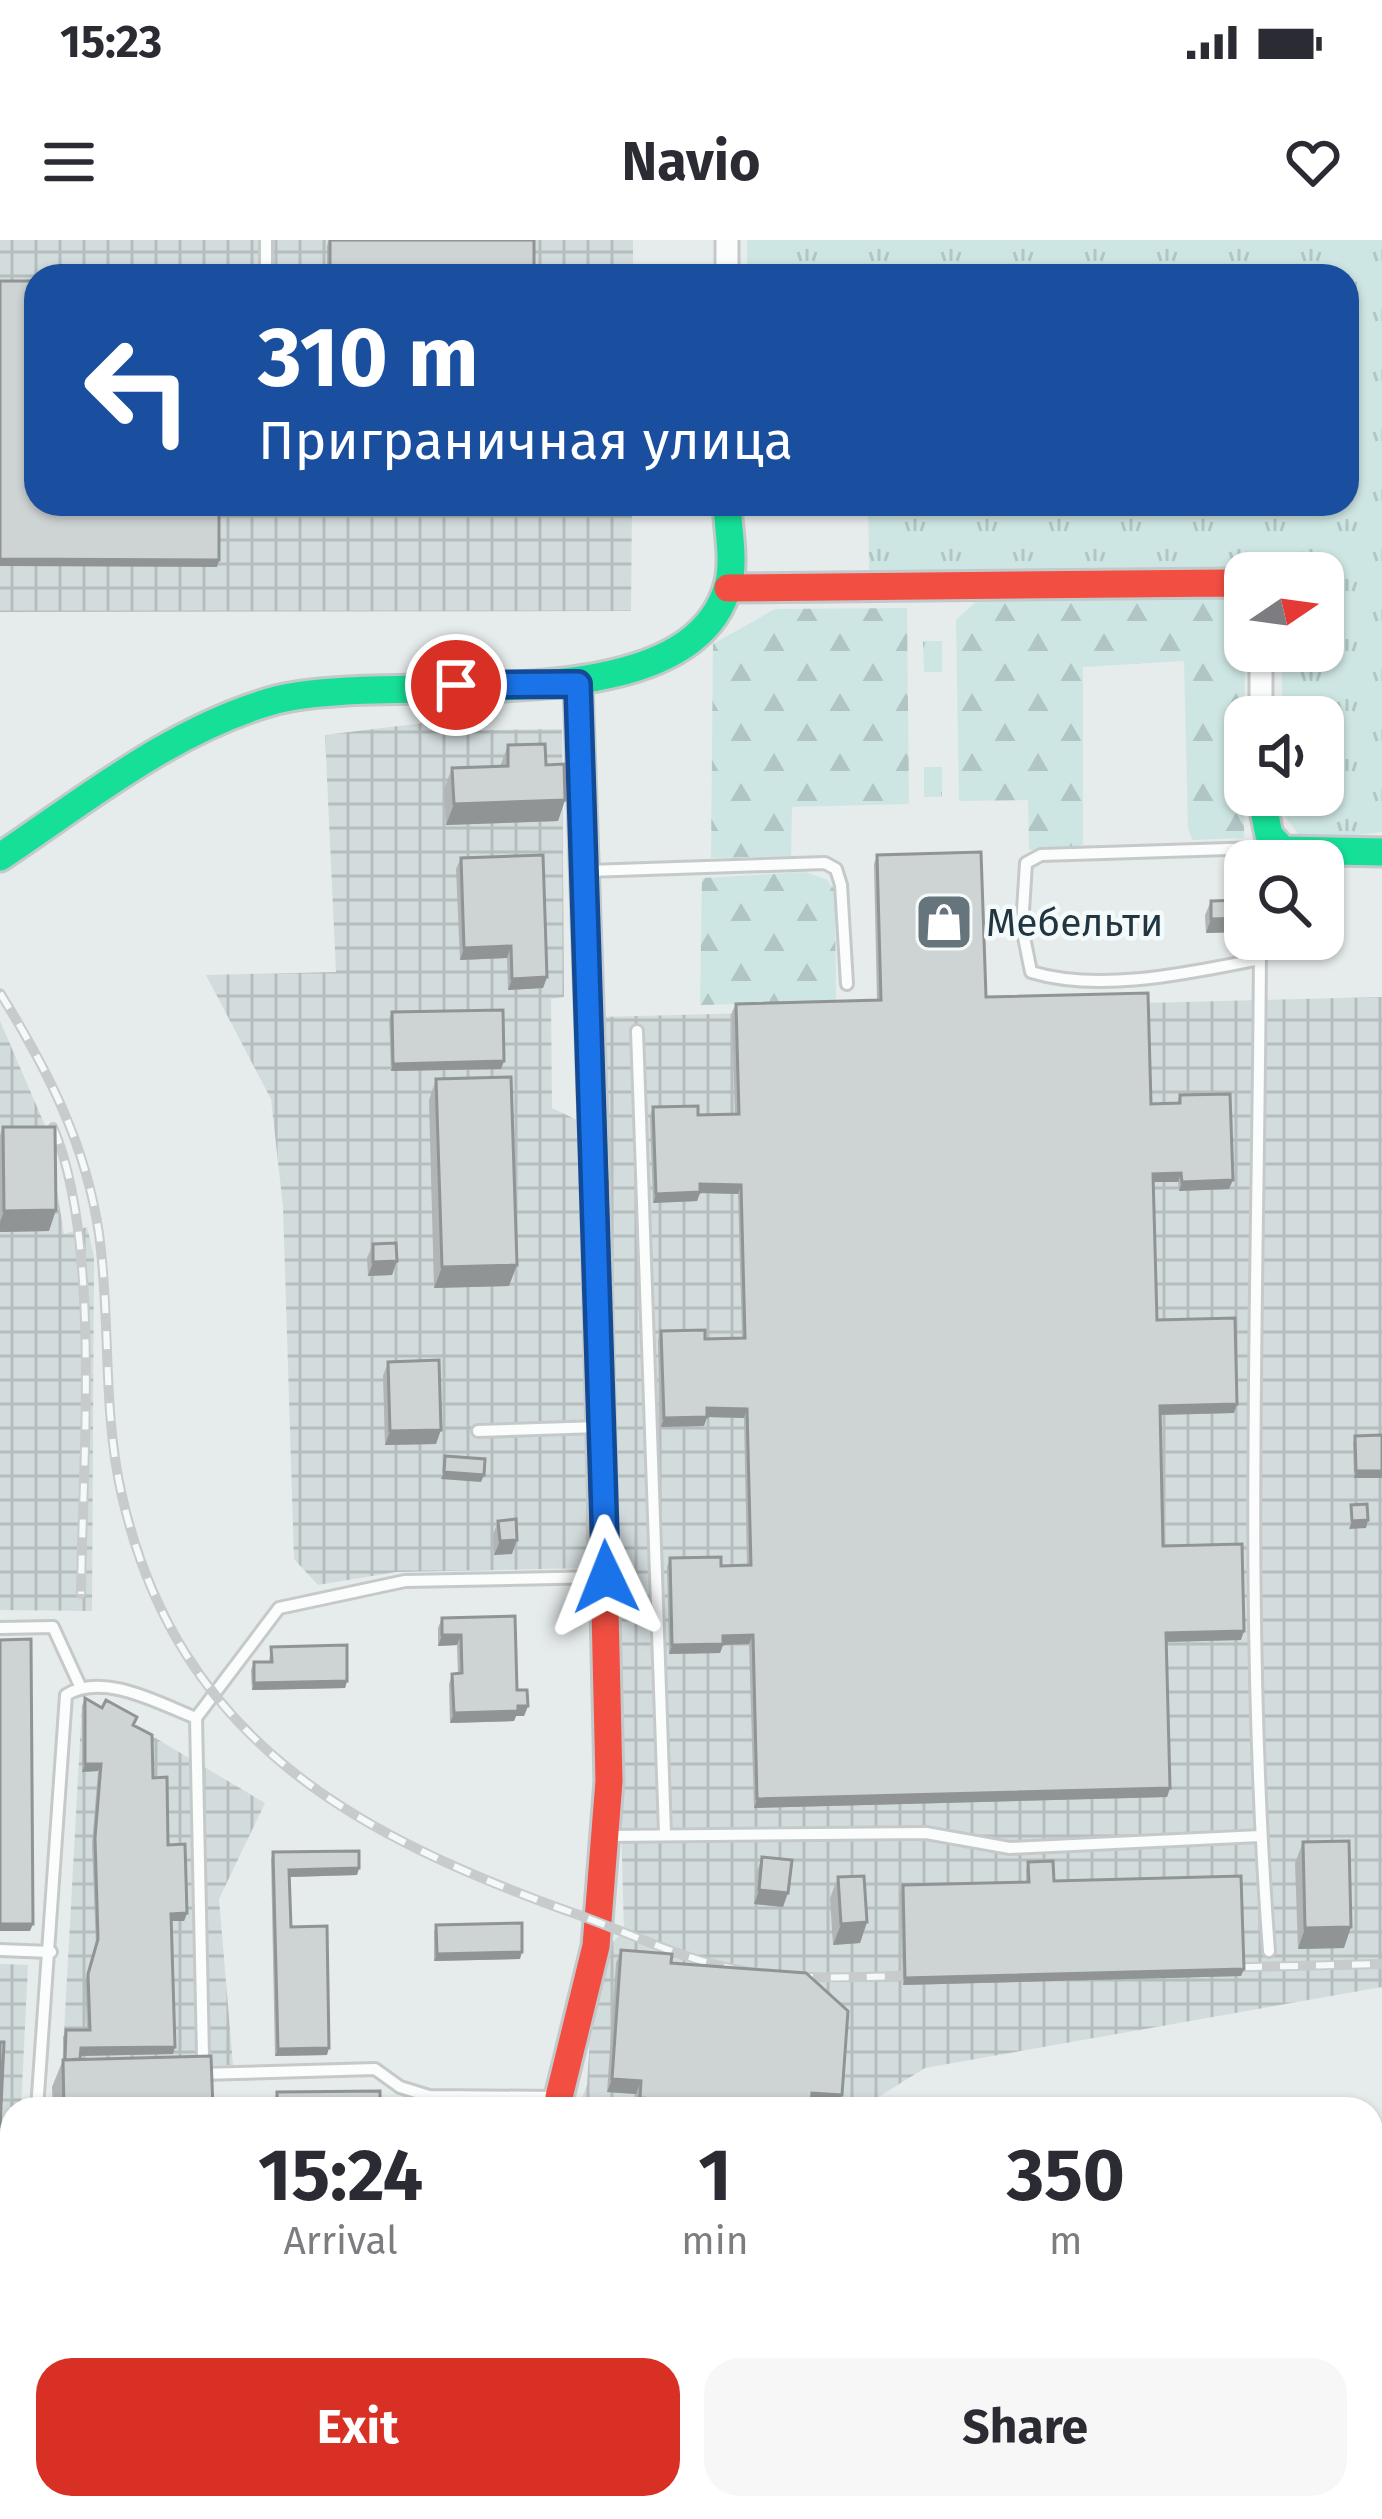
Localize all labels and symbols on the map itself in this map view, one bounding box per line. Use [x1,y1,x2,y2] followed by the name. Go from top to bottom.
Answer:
[1224,552,1344,672] north arrow
[405,634,507,736] pin
[913,891,975,953] shop icon: Мебельти
[986,900,1163,946] place label: Мебельти
[543,1514,669,1640] position arrow

